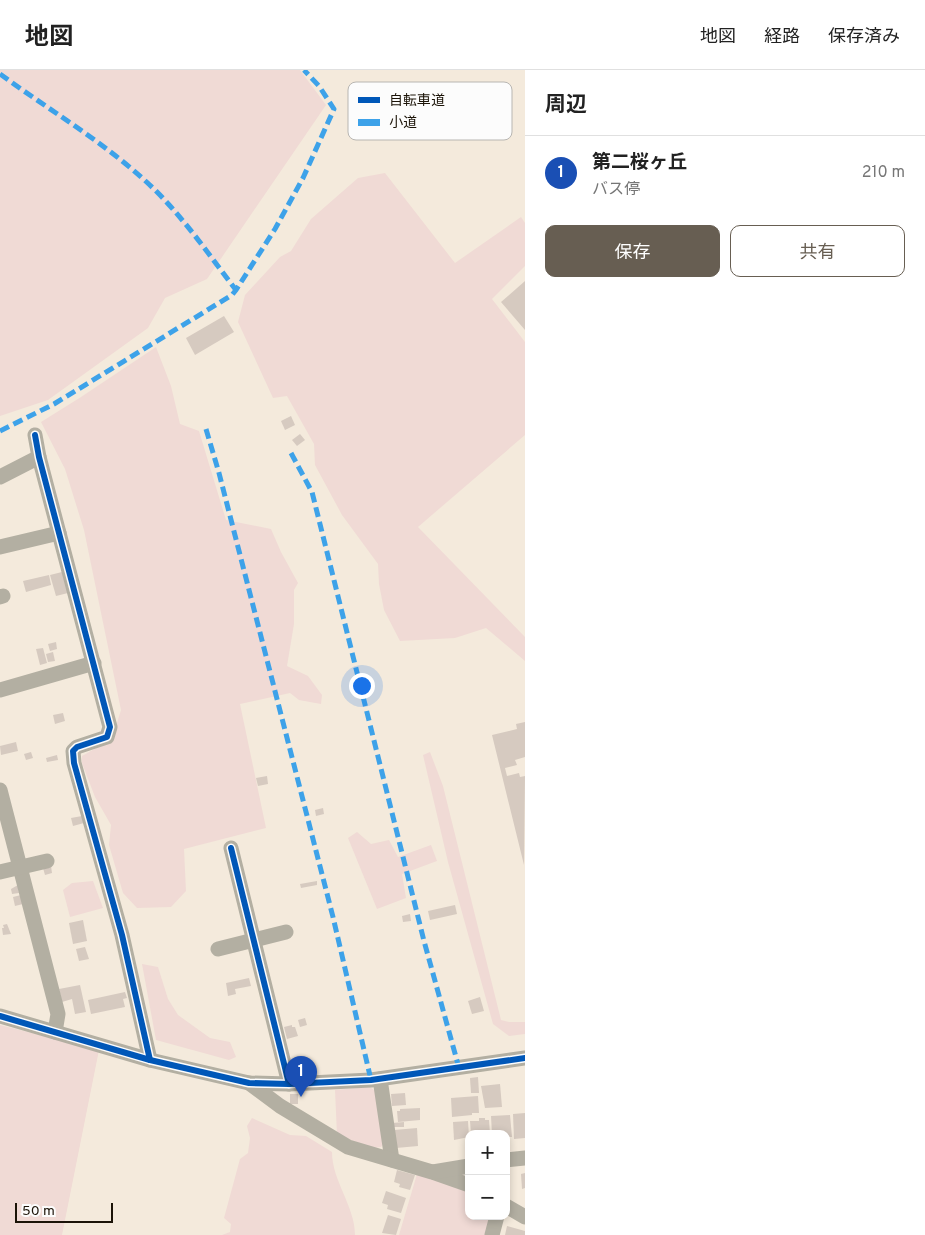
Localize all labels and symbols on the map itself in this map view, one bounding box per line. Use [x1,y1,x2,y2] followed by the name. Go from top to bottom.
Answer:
[348,82,512,140] legend
[389,93,445,110] text: 自転車道
[389,115,417,132] text: 小道
[349,673,375,699] your location
[285,1056,317,1097] pin: 1
[15,1200,112,1223] scale bar

